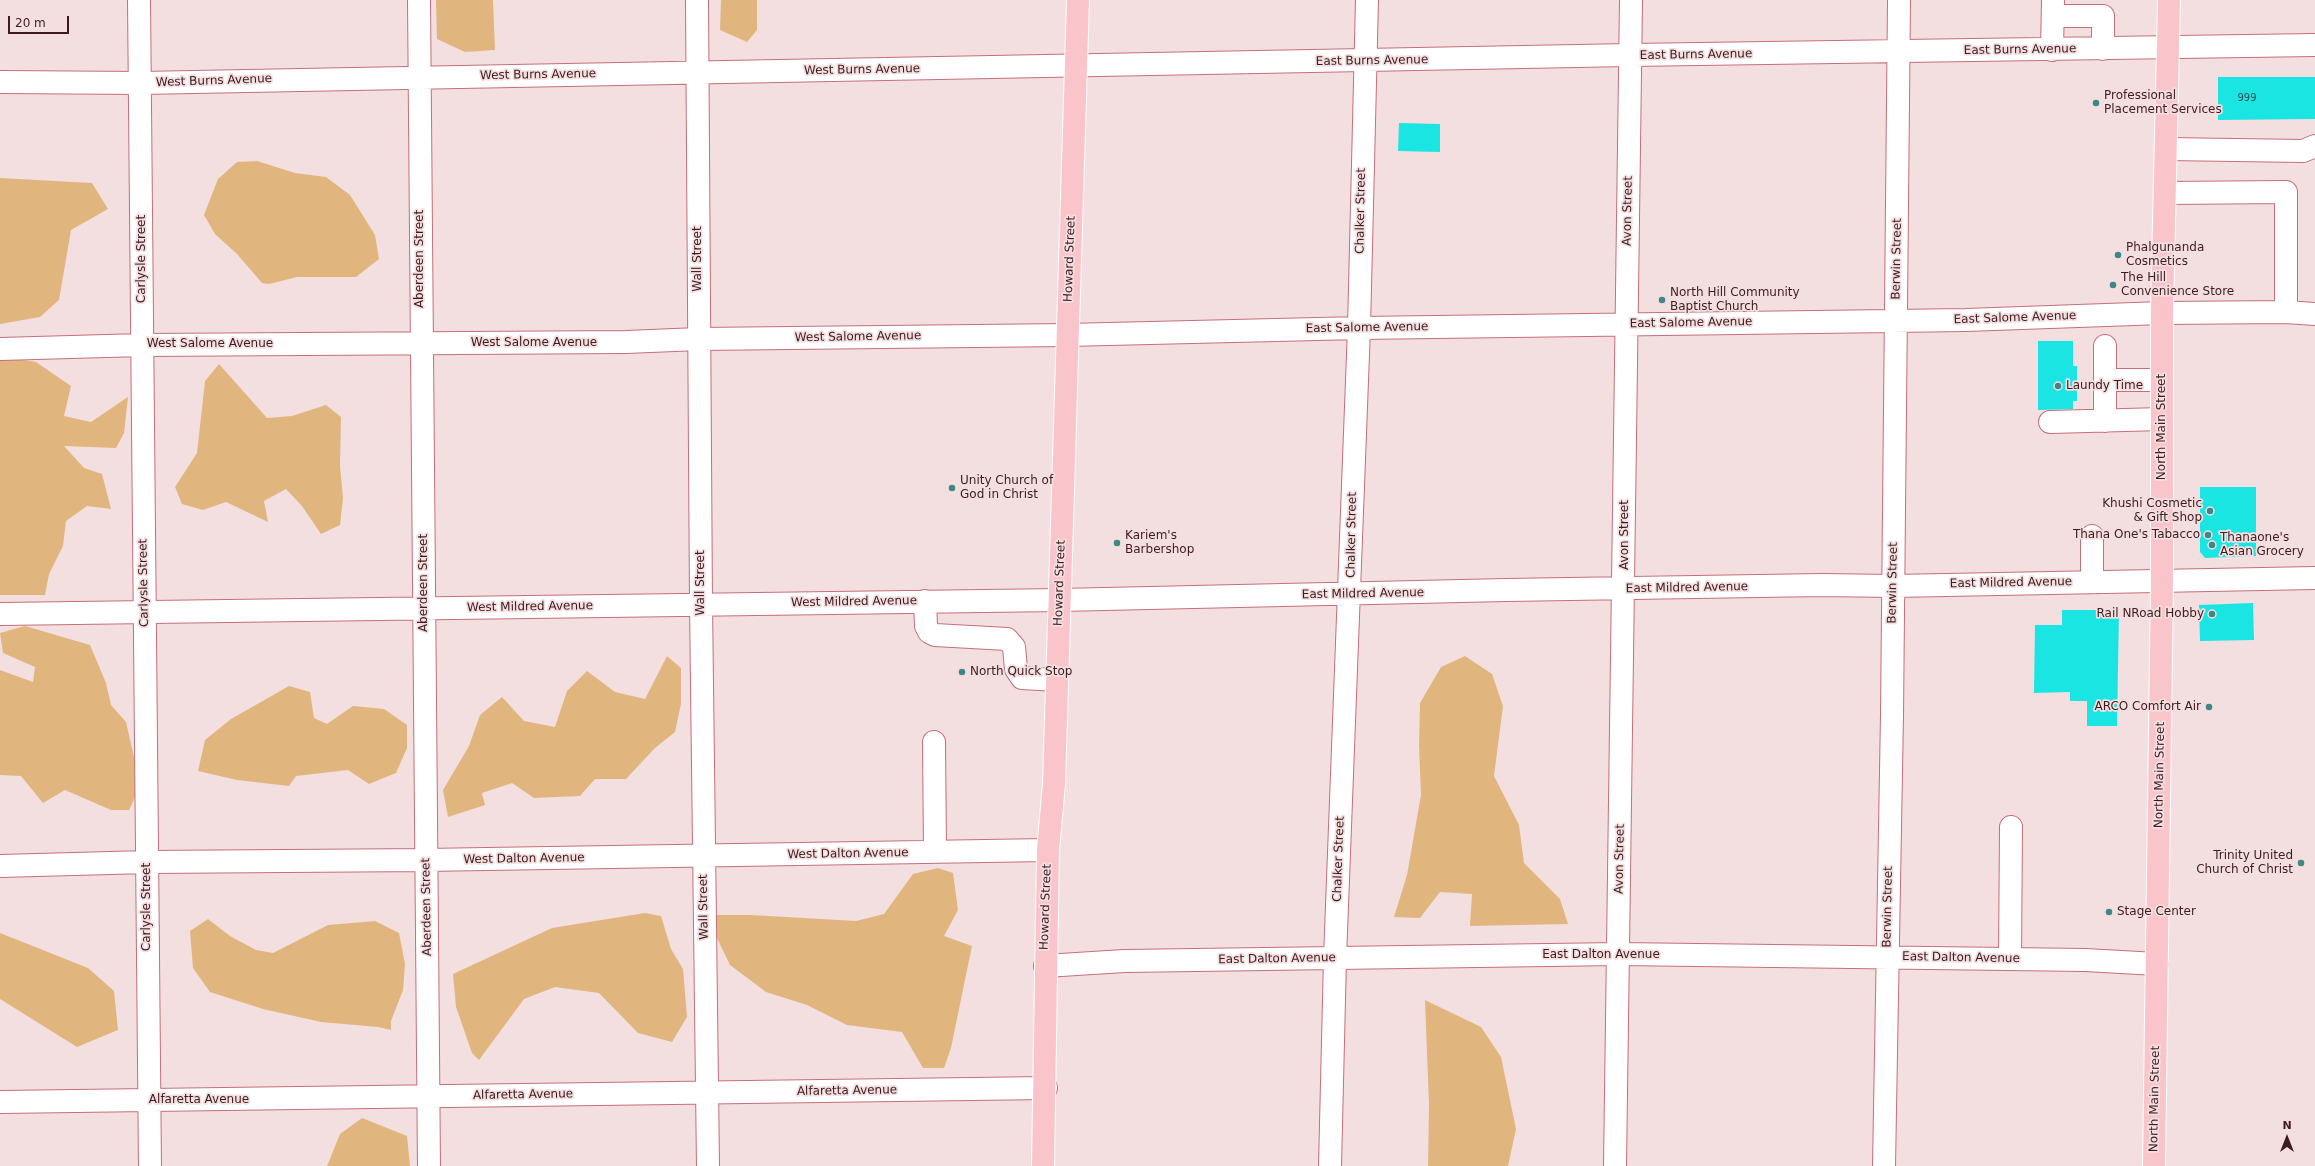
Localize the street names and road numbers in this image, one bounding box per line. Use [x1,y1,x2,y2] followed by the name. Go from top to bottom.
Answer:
[1964,42,2076,58] street label: East Burns Avenue
[1640,47,1752,63] street label: East Burns Avenue
[1316,53,1428,69] street label: East Burns Avenue
[804,62,920,78] street label: West Burns Avenue
[480,67,596,83] street label: West Burns Avenue
[156,72,272,90] street label: West Burns Avenue
[1353,168,1369,254] street label: Chalker Street
[1620,176,1636,246] street label: Avon Street
[413,210,427,308] street label: Aberdeen Street
[135,215,149,303] street label: Carlysle Street
[1061,216,1079,302] street label: Howard Street
[1889,218,1905,300] street label: Berwin Street
[691,226,705,292] street label: Wall Street
[1953,309,2077,327] street label: East Salome Avenue
[1629,315,1753,331] street label: East Salome Avenue
[1305,320,1429,336] street label: East Salome Avenue
[795,329,921,345] street label: West Salome Avenue
[471,336,597,350] street label: West Salome Avenue
[147,337,273,351] street label: West Salome Avenue
[2155,374,2169,480] street label: North Main Street
[1344,492,1360,578] street label: Chalker Street
[1618,500,1632,570] street label: Avon Street
[417,534,431,632] street label: Aberdeen Street
[136,539,152,627] street label: Carlysle Street
[1051,540,1069,626] street label: Howard Street
[1885,542,1901,624] street label: Berwin Street
[694,550,708,616] street label: Wall Street
[1950,575,2072,591] street label: East Mildred Avenue
[1626,580,1748,596] street label: East Mildred Avenue
[1302,586,1424,602] street label: East Mildred Avenue
[791,594,917,610] street label: West Mildred Avenue
[467,599,593,615] street label: West Mildred Avenue
[2152,722,2168,828] street label: North Main Street
[1330,816,1348,902] street label: Chalker Street
[1612,824,1628,894] street label: Avon Street
[787,846,909,862] street label: West Dalton Avenue
[463,851,585,867] street label: West Dalton Avenue
[419,858,435,956] street label: Aberdeen Street
[140,863,154,951] street label: Carlysle Street
[1037,864,1055,950] street label: Howard Street
[1880,866,1896,948] street label: Berwin Street
[696,874,712,940] street label: Wall Street
[1542,948,1660,962] street label: East Dalton Avenue
[1902,950,2020,966] street label: East Dalton Avenue
[1218,951,1336,967] street label: East Dalton Avenue
[2147,1046,2163,1152] street label: North Main Street
[797,1083,897,1099] street label: Alfaretta Avenue
[473,1087,573,1103] street label: Alfaretta Avenue
[149,1093,249,1107] street label: Alfaretta Avenue

